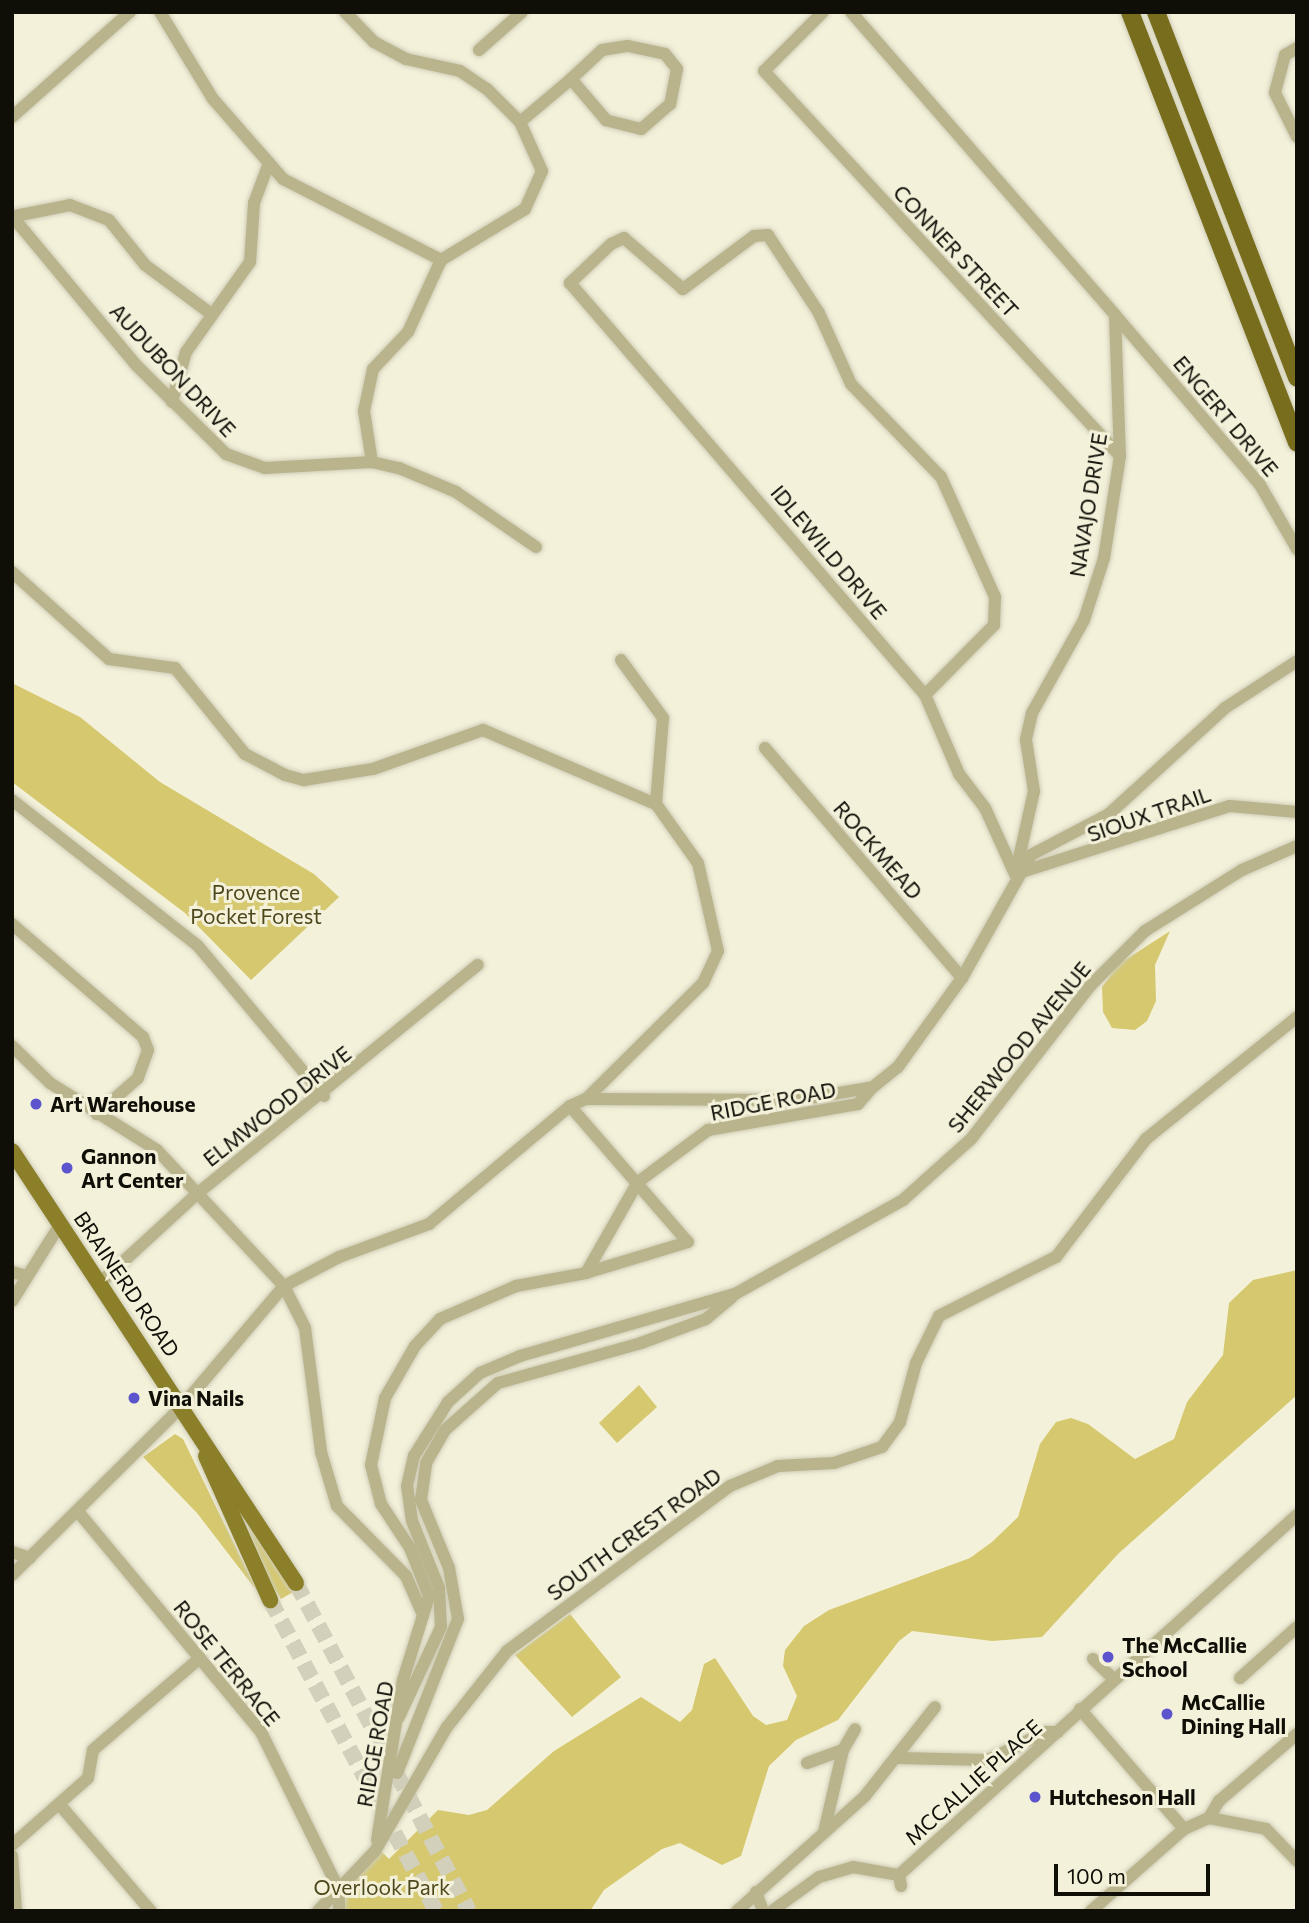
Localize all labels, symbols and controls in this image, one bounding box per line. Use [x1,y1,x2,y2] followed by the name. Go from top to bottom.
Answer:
[888,180,1024,322] street label: CONNER STREET
[105,298,241,442] street label: AUDUBON DRIVE
[1168,351,1284,481] street label: ENGERT DRIVE
[1064,431,1112,579] street label: NAVAJO DRIVE
[766,480,892,624] street label: IDLEWILD DRIVE
[1084,781,1214,847] street label: SIOUX TRAIL
[829,796,927,904] street label: ROCKMEAD
[190,879,322,929] park label: Provence Pocket Forest
[942,957,1096,1137] street label: SHERWOOD AVENUE
[198,1040,356,1172] street label: ELMWOOD DRIVE
[708,1076,838,1126] street label: RIDGE ROAD
[50,1091,195,1117] place label: Art Warehouse
[28,1096,44,1112] marker: Art Warehouse
[81,1143,184,1193] place label: Gannon Art Center
[59,1160,75,1176] marker: Gannon Art Center
[69,1206,185,1362] street label: BRAINERD ROAD
[148,1385,244,1411] place label: Vina Nails
[126,1390,142,1406] marker: Vina Nails
[542,1462,726,1606] street label: SOUTH CREST ROAD
[169,1595,285,1731] street label: ROSE TERRACE
[1122,1632,1247,1682] place label: The McCallie School
[1100,1649,1116,1665] marker: The McCallie School
[352,1679,398,1809] street label: RIDGE ROAD
[1181,1689,1286,1739] place label: McCallie Dining Hall
[1159,1706,1175,1722] marker: McCallie Dining Hall
[899,1714,1047,1850] street label: MCCALLIE PLACE
[1049,1784,1196,1810] place label: Hutcheson Hall
[1027,1789,1043,1805] marker: Hutcheson Hall
[1057,1850,1213,1894] scale bar
[1067,1863,1126,1888] text: 100 m
[314,1874,450,1900] park label: Overlook Park

